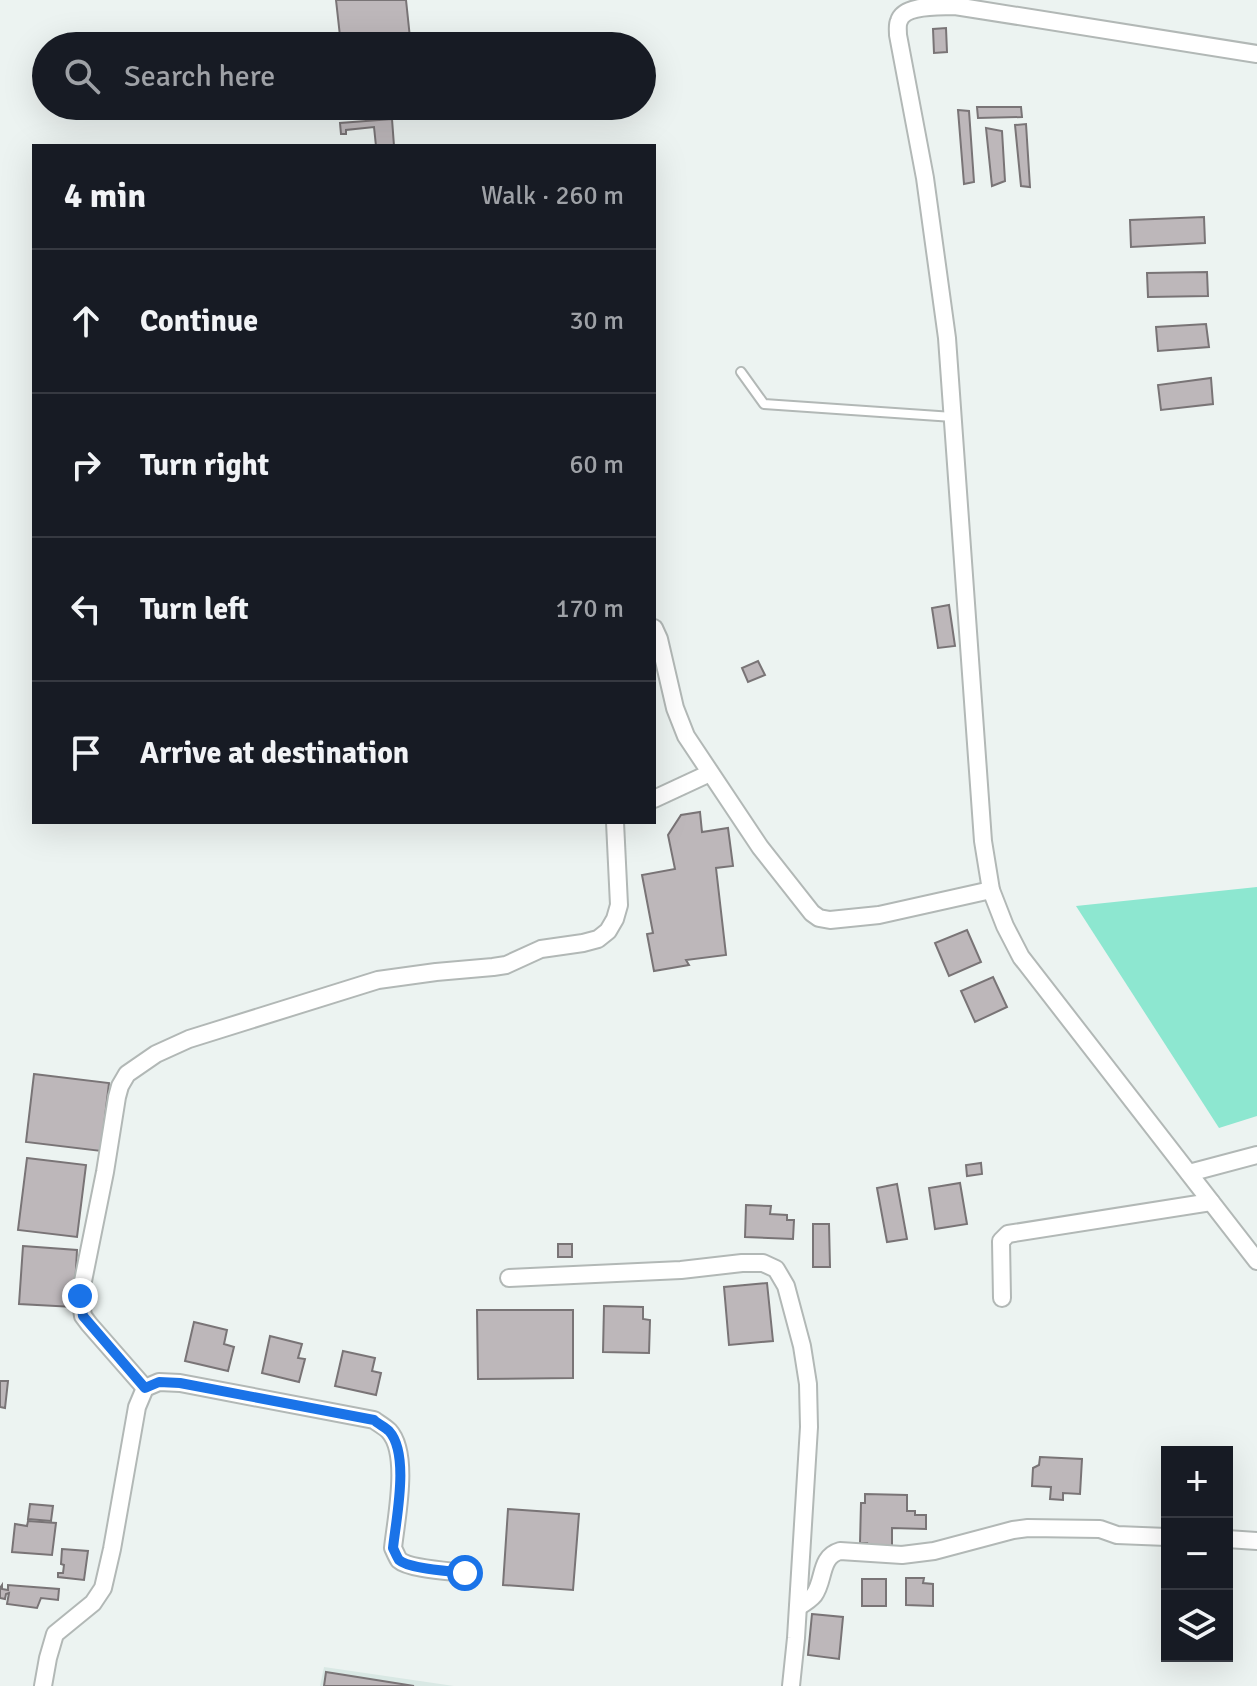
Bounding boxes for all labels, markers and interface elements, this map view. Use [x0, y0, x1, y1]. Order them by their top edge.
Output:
search box [32, 32, 656, 120]
icon: search [60, 54, 104, 98]
text: Search here [124, 58, 275, 95]
text: 4 min [64, 175, 146, 217]
text: Walk · 260 m [481, 180, 624, 212]
icon: ahead [64, 299, 108, 343]
text: Continue [140, 303, 258, 340]
text: 30 m [569, 305, 624, 337]
icon: right [64, 443, 108, 487]
text: Turn right [140, 447, 269, 484]
text: 60 m [569, 449, 624, 481]
icon: left [64, 587, 108, 631]
text: Turn left [140, 591, 249, 628]
text: 170 m [555, 593, 624, 625]
icon: arrive [64, 731, 108, 775]
text: Arrive at destination [140, 735, 409, 772]
route end [62, 1278, 98, 1314]
map controls [1161, 1446, 1233, 1662]
button: + [1161, 1446, 1233, 1518]
button: − [1161, 1518, 1233, 1590]
route start [447, 1555, 483, 1591]
button: layers [1161, 1590, 1233, 1662]

